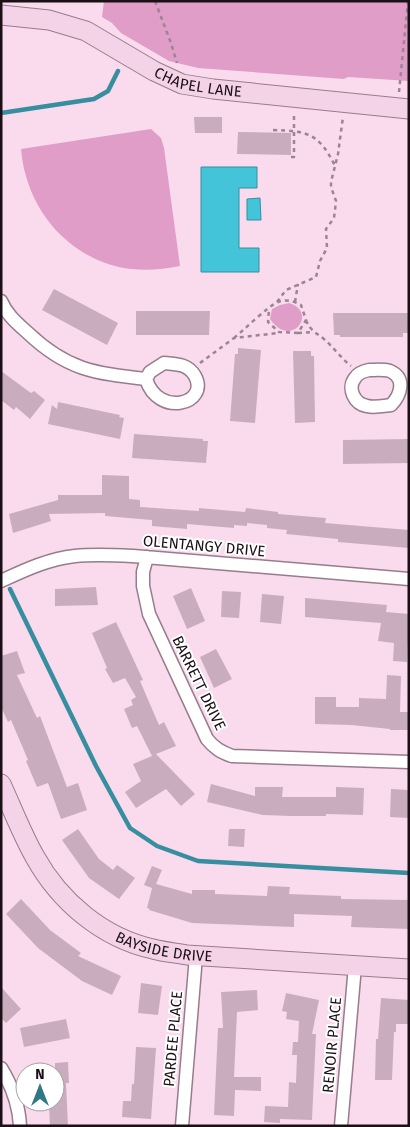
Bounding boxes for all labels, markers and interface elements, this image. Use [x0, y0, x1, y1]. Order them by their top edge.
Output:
street label: CHAPEL LANE [151, 63, 243, 101]
street label: OLENTANGY DRIVE [142, 532, 266, 560]
street label: BARRETT DRIVE [168, 633, 230, 733]
street label: BAYSIDE DRIVE [113, 928, 213, 966]
street label: PARDEE PLACE [160, 990, 186, 1088]
street label: RENOIR PLACE [319, 996, 345, 1094]
north arrow [15, 1062, 65, 1112]
text: N [35, 1066, 45, 1083]

